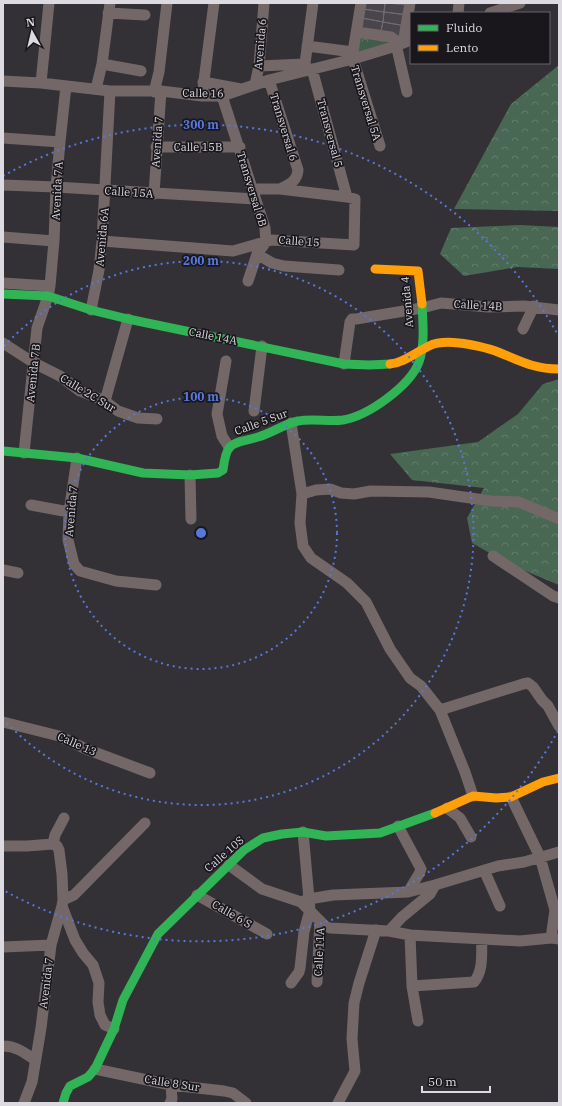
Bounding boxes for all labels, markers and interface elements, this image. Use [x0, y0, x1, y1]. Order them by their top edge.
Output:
north arrow [12, 12, 52, 52]
legend [410, 12, 550, 64]
text: N [25, 15, 36, 30]
street label: Avenida 6 [251, 18, 269, 70]
text: Fluido [446, 20, 483, 35]
text: Lento [446, 40, 478, 55]
street label: Transversal 5A [348, 64, 384, 143]
street label: Calle 16 [182, 86, 224, 100]
street label: Transversal 6 [267, 91, 301, 163]
street label: Transversal 5 [314, 97, 346, 169]
street label: Avenida 7 [148, 116, 166, 168]
text: 300 m [183, 117, 219, 132]
street label: Calle 15B [174, 140, 222, 154]
street label: Transversal 6B [234, 150, 270, 228]
street label: Avenida 7A [48, 161, 66, 221]
street label: Calle 15A [104, 183, 154, 201]
street label: Avenida 6A [92, 207, 112, 267]
street label: Calle 15 [278, 233, 320, 249]
text: 200 m [183, 253, 219, 268]
street label: Avenida 4 [398, 275, 416, 328]
street label: Calle 14B [453, 297, 503, 313]
street label: Calle 14A [188, 324, 239, 348]
street label: Avenida 7B [23, 343, 43, 403]
street label: Calle 2C Sur [58, 371, 119, 415]
text: 100 m [183, 389, 219, 404]
street label: Calle 5 Sur [233, 406, 290, 438]
street label: Avenida 7 [62, 485, 80, 537]
centre of rings [194, 526, 208, 540]
street label: Calle 13 [55, 729, 99, 759]
street label: Calle 10S [201, 833, 247, 875]
street label: Calle 6 S [210, 897, 254, 931]
street label: Calle 11A [311, 927, 327, 977]
street label: Avenida 7 [36, 957, 56, 1009]
scale bar [422, 1068, 490, 1094]
street label: Calle 8 Sur [144, 1072, 201, 1094]
text: 50 m [428, 1074, 457, 1089]

